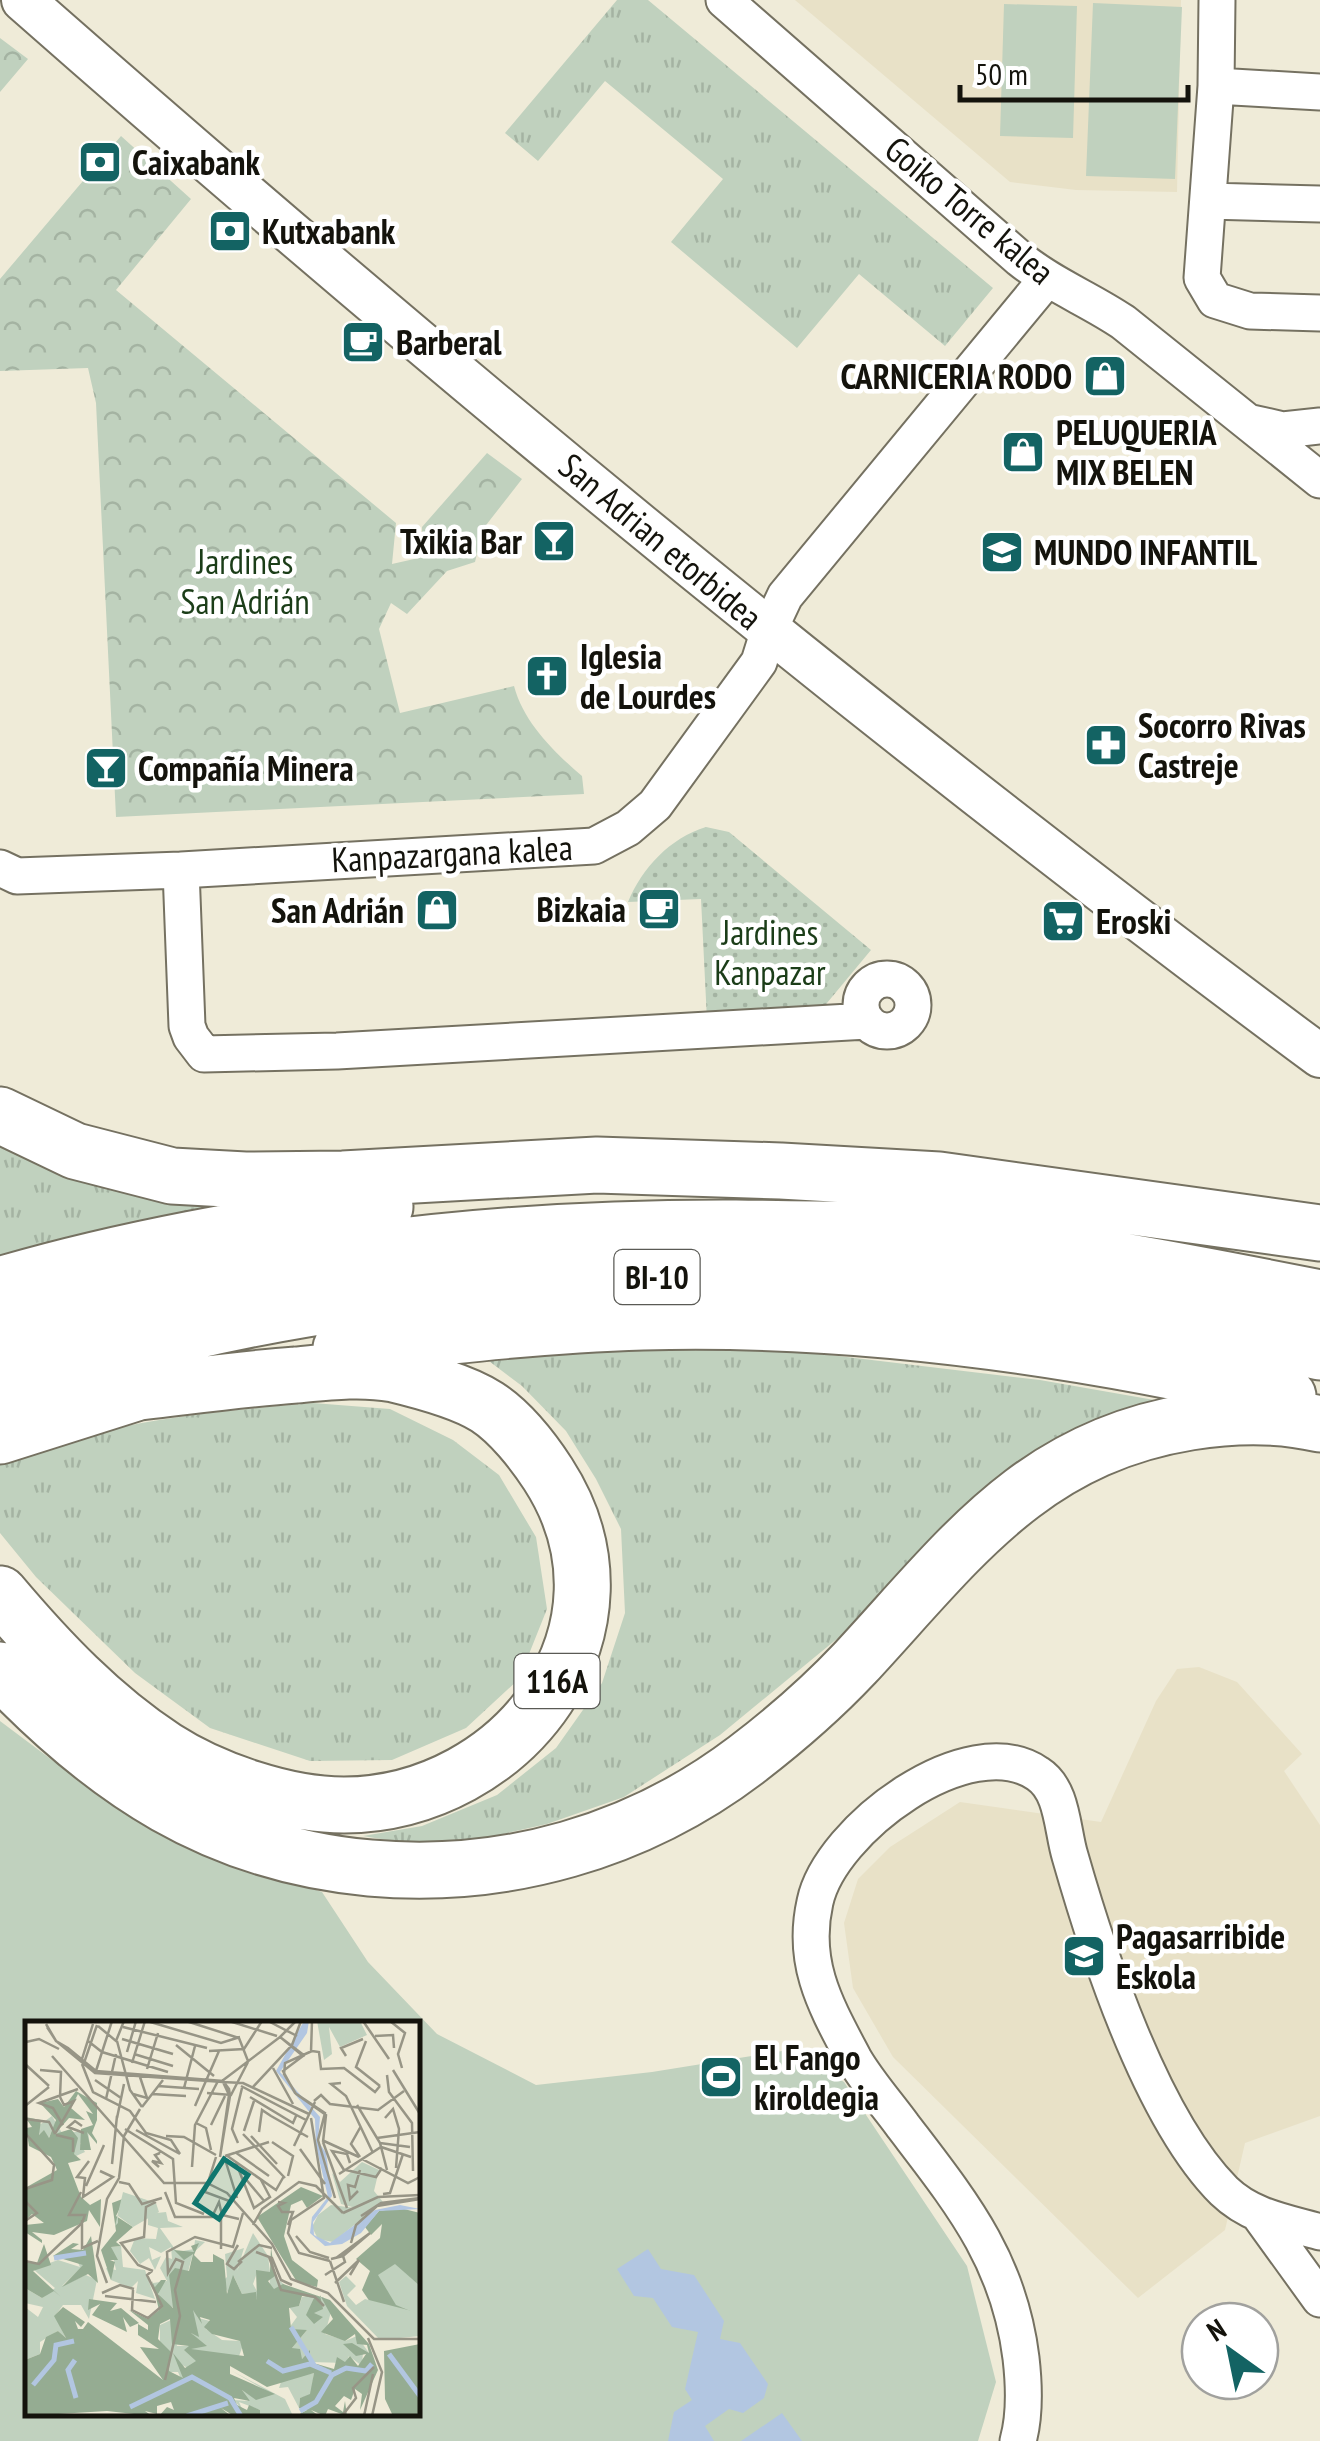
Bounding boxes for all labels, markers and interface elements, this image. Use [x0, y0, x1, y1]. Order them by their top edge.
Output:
scale bar [960, 40, 1188, 102]
text: 50 m [975, 54, 1028, 93]
street label: Goiko Torre kalea [876, 126, 1064, 294]
bank icon: Caixabank [77, 139, 123, 185]
place label: Caixabank [132, 139, 261, 185]
bank icon: Kutxabank [207, 208, 253, 254]
place label: Kutxabank [262, 208, 396, 254]
cafe icon: Barberal [340, 319, 386, 365]
place label: Barberal [396, 319, 502, 365]
place label: CARNICERIA RODO [840, 353, 1072, 399]
shop icon: CARNICERIA RODO [1082, 353, 1128, 399]
place label: PELUQUERIA MIX BELEN [1056, 409, 1217, 495]
shop icon: PELUQUERIA MIX BELEN [1000, 429, 1046, 475]
street label: San Adrian etorbidea [550, 443, 772, 639]
place label: Txikia Bar [400, 518, 523, 564]
bar icon: Txikia Bar [531, 518, 577, 564]
school or university icon: MUNDO INFANTIL [979, 529, 1025, 575]
place label: MUNDO INFANTIL [1034, 529, 1257, 575]
park label: Jardines San Adrián [180, 538, 310, 624]
place label: Iglesia de Lourdes [580, 633, 716, 719]
church icon: Iglesia de Lourdes [524, 653, 570, 699]
place label: Socorro Rivas Castreje [1138, 702, 1306, 788]
pharmacy icon: Socorro Rivas Castreje [1083, 722, 1129, 768]
bar icon: Compañía Minera [83, 745, 129, 791]
place label: Compañía Minera [138, 745, 354, 791]
street label: Kanpazargana kalea [330, 824, 574, 882]
place label: Bizkaia [536, 886, 626, 932]
cafe icon: Bizkaia [636, 886, 682, 932]
place label: San Adrián [271, 887, 404, 933]
shop icon: San Adrián [414, 887, 460, 933]
supermarket icon: Eroski [1040, 898, 1086, 944]
place label: Eroski [1096, 898, 1171, 944]
park label: Jardines Kanpazar [714, 909, 826, 995]
road number: BI-10 [614, 1250, 700, 1304]
road number: 116A [514, 1654, 600, 1708]
place label: Pagasarribide Eskola [1116, 1913, 1285, 1999]
school or university icon: Pagasarribide Eskola [1061, 1933, 1107, 1979]
inset map [25, 2021, 420, 2416]
place label: El Fango kiroldegia [754, 2034, 879, 2120]
sports icon: El Fango kiroldegia [698, 2054, 744, 2100]
north arrow [1180, 2301, 1280, 2401]
text: N [1200, 2310, 1233, 2349]

